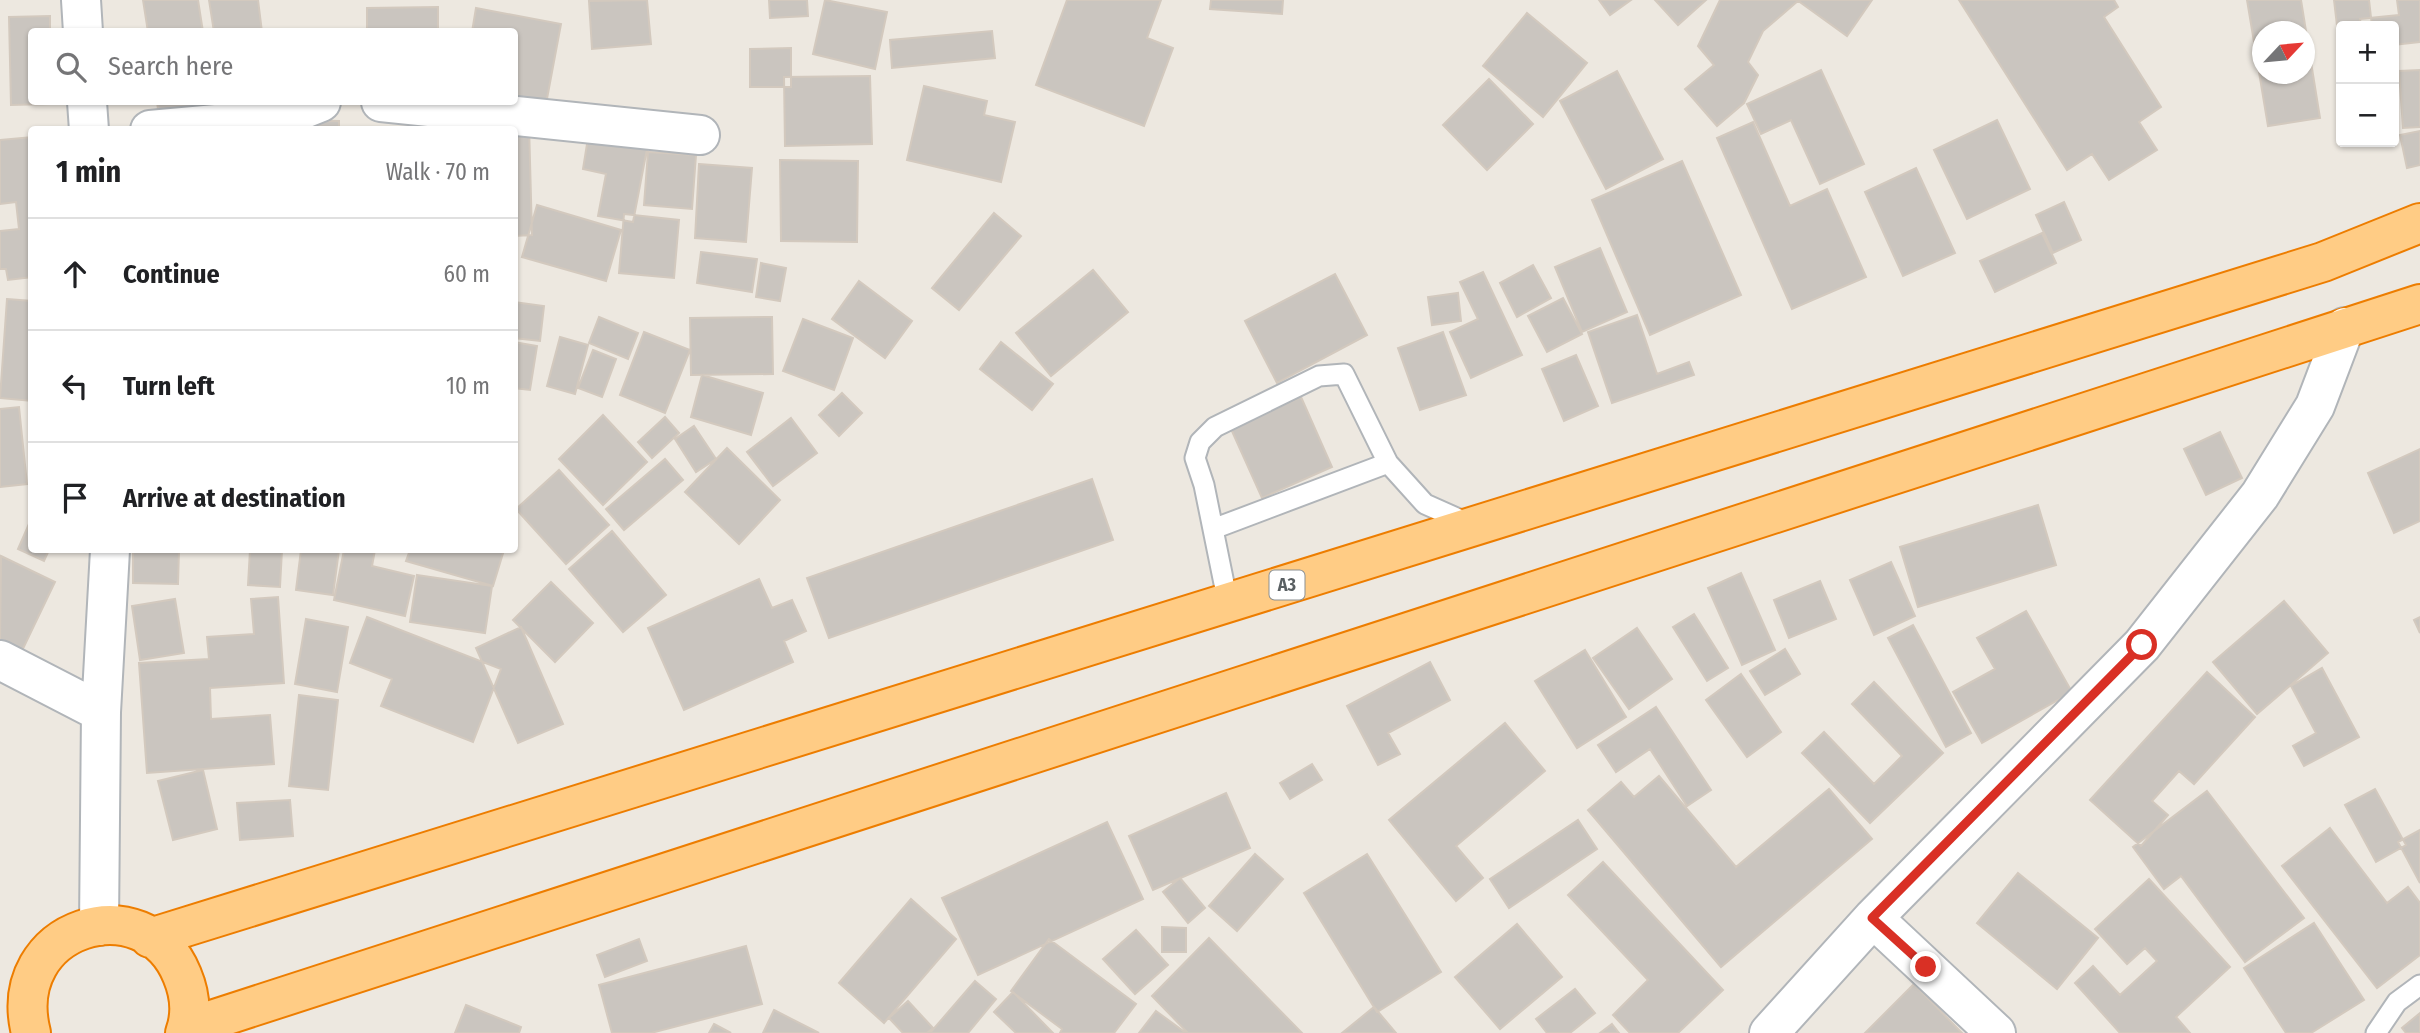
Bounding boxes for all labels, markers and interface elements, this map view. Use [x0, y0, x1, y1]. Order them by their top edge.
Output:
north arrow [2252, 21, 2315, 84]
map controls [2336, 21, 2399, 147]
button: + [2336, 21, 2399, 84]
search box [28, 28, 518, 105]
icon: search [52, 48, 90, 86]
text: Search here [108, 51, 233, 82]
button: − [2336, 84, 2399, 147]
text: 1 min [56, 154, 121, 190]
text: Walk · 70 m [386, 158, 490, 186]
icon: ahead [56, 255, 94, 293]
text: Continue [123, 259, 220, 290]
text: 60 m [444, 260, 490, 288]
icon: left [56, 367, 94, 405]
text: Turn left [123, 371, 215, 402]
text: 10 m [446, 372, 490, 400]
icon: arrive [56, 479, 94, 517]
text: Arrive at destination [123, 483, 346, 514]
road number: A3 [1270, 570, 1304, 600]
route start [2126, 629, 2157, 660]
route end [1910, 951, 1941, 982]

